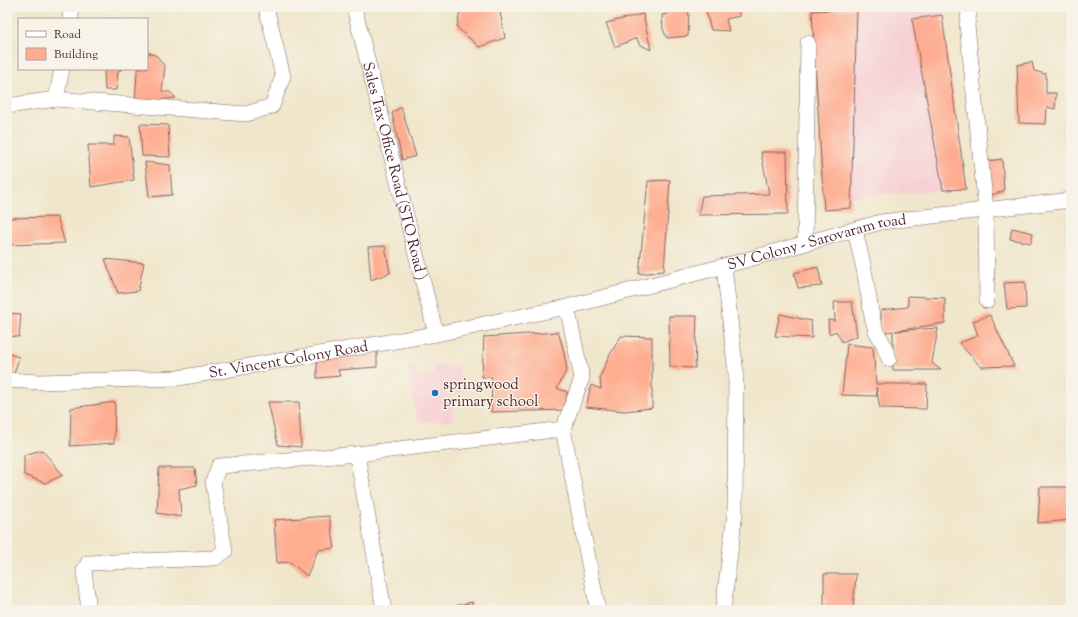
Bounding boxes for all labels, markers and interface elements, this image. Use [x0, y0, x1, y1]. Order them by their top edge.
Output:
legend [18, 18, 148, 70]
text: Road [54, 26, 81, 44]
text: Building [54, 46, 98, 64]
street label: Sales Tax Office Road (STO Road ) [356, 60, 431, 283]
street label: SV Colony - Sarovaram road [725, 210, 908, 277]
street label: St. Vincent Colony Road [207, 337, 370, 385]
place label: springwood primary school [443, 375, 538, 413]
marker: springwood primary school [430, 388, 440, 398]

